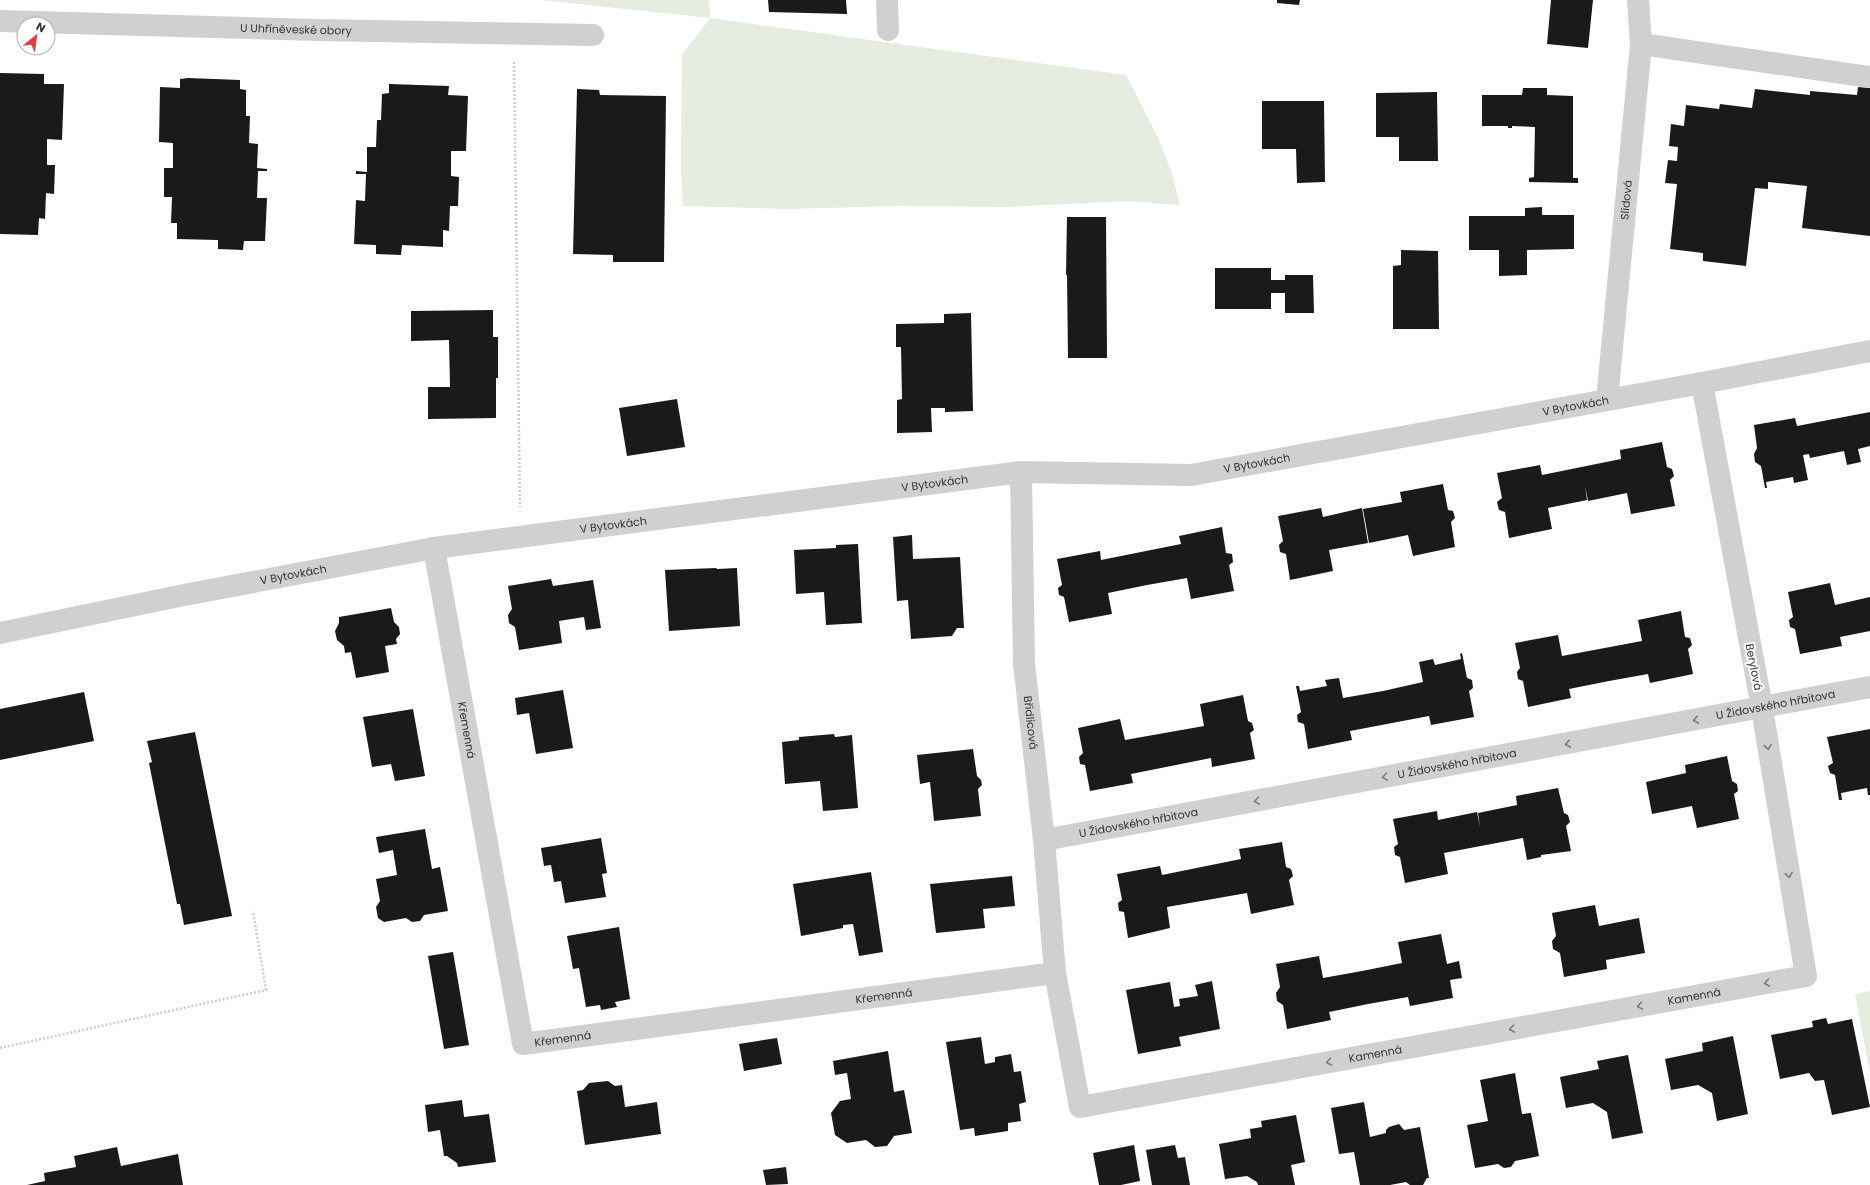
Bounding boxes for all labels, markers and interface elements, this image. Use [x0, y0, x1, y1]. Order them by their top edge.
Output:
north arrow [16, 16, 56, 56]
text: N [33, 18, 48, 36]
street label: U Uhříněveské obory [240, 20, 353, 39]
street label: Slídová [1616, 179, 1636, 221]
street label: V Bytovkách [1541, 392, 1610, 420]
street label: V Bytovkách [1222, 449, 1291, 477]
street label: V Bytovkách [900, 471, 969, 495]
street label: V Bytovkách [579, 513, 648, 537]
street label: V Bytovkách [259, 560, 328, 589]
street label: Berylová [1742, 642, 1766, 692]
street label: U Židovského hřbitova [1715, 686, 1836, 723]
street label: Břidlicová [1020, 695, 1042, 750]
street label: Křemenná [454, 701, 480, 760]
one-way arrow [1693, 715, 1699, 724]
one-way arrow [1565, 739, 1571, 747]
one-way arrow [1763, 744, 1772, 750]
street label: U Židovského hřbitova [1396, 745, 1518, 782]
one-way arrow [1382, 773, 1388, 781]
one-way arrow [1254, 796, 1260, 804]
street label: U Židovského hřbitova [1077, 804, 1199, 841]
one-way arrow [1784, 872, 1793, 878]
one-way arrow [1764, 978, 1771, 987]
street label: Křemenná [854, 984, 913, 1008]
street label: Kamenná [1666, 984, 1722, 1009]
one-way arrow [1636, 1001, 1643, 1010]
one-way arrow [1509, 1024, 1515, 1033]
street label: Křemenná [533, 1027, 592, 1050]
street label: Kamenná [1347, 1041, 1403, 1066]
one-way arrow [1325, 1057, 1332, 1066]

